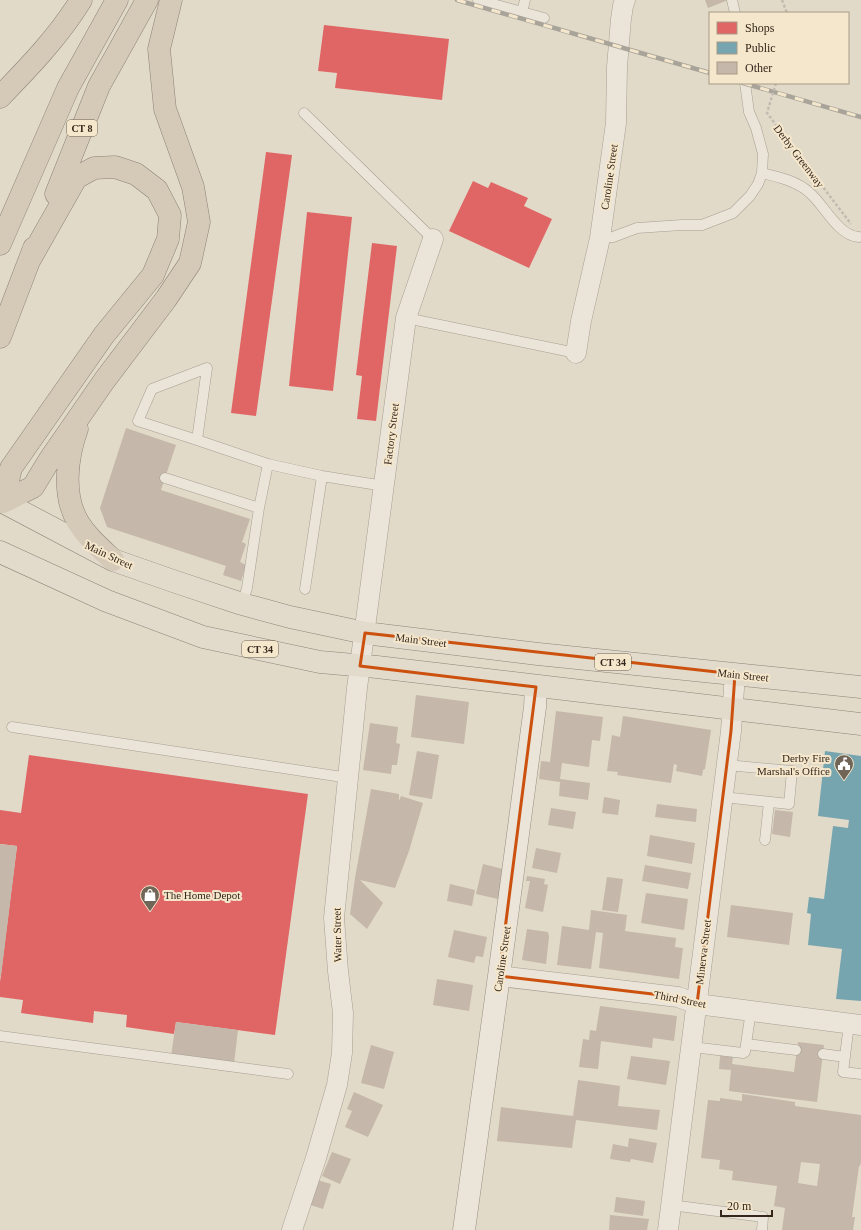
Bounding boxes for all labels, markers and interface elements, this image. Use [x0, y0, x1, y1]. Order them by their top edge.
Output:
legend [709, 12, 849, 84]
text: Shops [745, 21, 775, 35]
text: Public [745, 41, 776, 55]
text: Other [745, 61, 772, 75]
road number: CT 8 [67, 120, 97, 136]
street label: Derby Greenway [772, 122, 827, 190]
street label: Caroline Street [598, 143, 620, 211]
street label: Factory Street [381, 402, 401, 466]
street label: Main Street [83, 539, 135, 571]
street label: Main Street [395, 631, 447, 649]
road number: CT 34 [242, 641, 278, 657]
road number: CT 34 [595, 654, 631, 670]
street label: Main Street [717, 666, 769, 684]
place label: Derby Fire Marshal's Office [757, 752, 830, 777]
public building icon: Derby Fire Marshal's Office [833, 753, 855, 781]
shop icon: The Home Depot [139, 884, 161, 912]
place label: The Home Depot [164, 889, 240, 901]
street label: Water Street [331, 908, 343, 962]
street label: Minerva Street [693, 919, 713, 985]
street label: Caroline Street [491, 925, 513, 993]
street label: Third Street [653, 988, 707, 1010]
scale bar [721, 1192, 772, 1218]
text: 20 m [727, 1199, 752, 1213]

